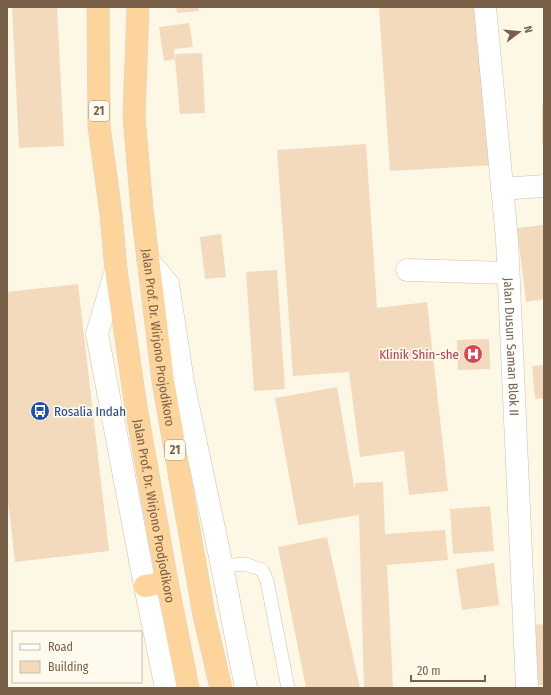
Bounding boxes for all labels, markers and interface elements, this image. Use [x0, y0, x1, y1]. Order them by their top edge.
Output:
north arrow [499, 12, 539, 52]
text: N [521, 24, 535, 34]
road number: 21 [89, 101, 109, 121]
street label: Jalan Prof. Dr. Wirjono Projodikoro [139, 248, 178, 428]
street label: Jalan Dusun Saman Blok II [501, 277, 522, 416]
hospital icon: Klinik Shin-she [462, 343, 484, 365]
place label: Klinik Shin-she [379, 347, 459, 362]
bus stop icon: Rosalia Indah [29, 400, 51, 422]
place label: Rosalia Indah [54, 404, 126, 419]
street label: Jalan Prof. Dr. Wirjono Prodjodikoro [130, 418, 178, 604]
road number: 21 [165, 440, 185, 460]
legend [12, 631, 142, 683]
text: Road [48, 640, 73, 654]
scale bar [411, 657, 485, 683]
text: Building [48, 660, 89, 674]
text: 20 m [417, 664, 441, 678]

